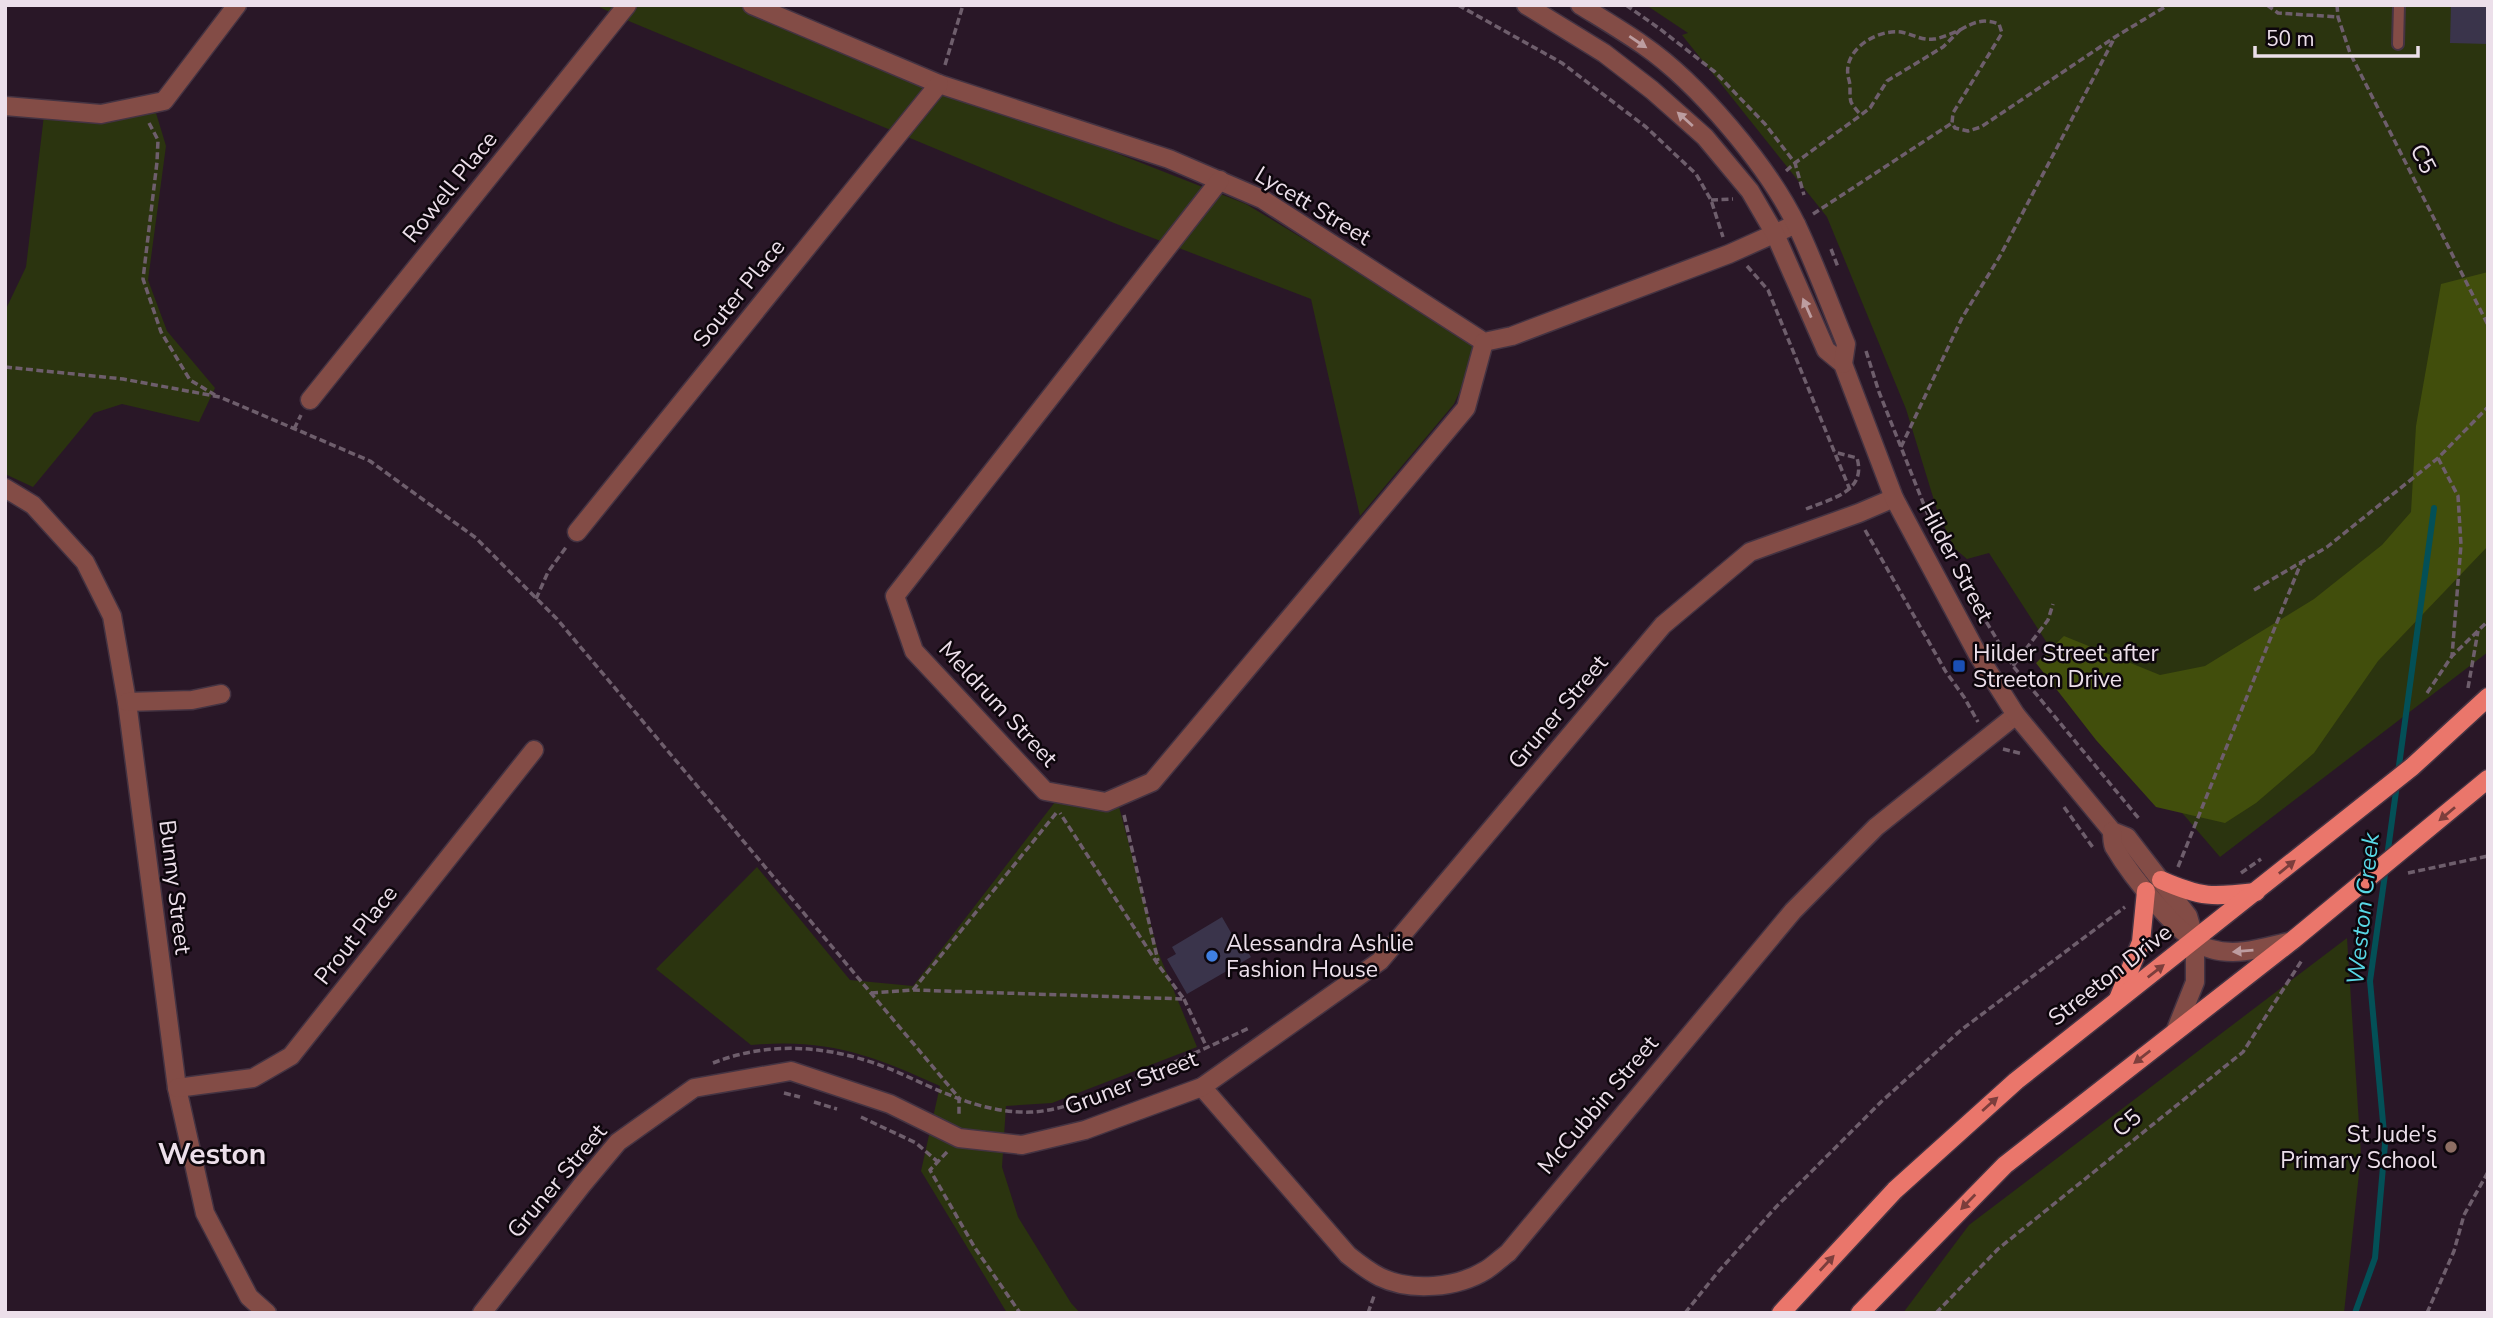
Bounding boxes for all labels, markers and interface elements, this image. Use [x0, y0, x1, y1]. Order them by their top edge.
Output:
scale bar [2255, 14, 2418, 58]
text: 50 m [2266, 25, 2315, 53]
one-way arrow [1629, 35, 1647, 49]
one-way arrow [1676, 111, 1694, 127]
street label: Rowell Place [396, 125, 504, 249]
street label: C5 [2403, 139, 2443, 179]
street label: Lycett Street [1249, 159, 1378, 253]
street label: Souter Place [686, 233, 792, 353]
one-way arrow [1801, 297, 1812, 318]
street label: Hilder Street [1911, 496, 2001, 628]
street label: Meldrum Street [932, 634, 1065, 774]
place label: Hilder Street after Streeton Drive [1973, 638, 2159, 695]
street label: Gruner Street [1501, 648, 1615, 776]
marker: Hilder Street after Streeton Drive [1951, 658, 1967, 674]
one-way arrow [2439, 806, 2456, 821]
street label: Bunny Street [151, 818, 199, 957]
water label: Weston Creek [2339, 830, 2387, 987]
one-way arrow [2278, 860, 2296, 875]
street label: Prout Place [307, 879, 405, 991]
street label: Streeton Drive [2042, 917, 2178, 1033]
place label: Alessandra Ashlie Fashion House [1226, 928, 1414, 985]
one-way arrow [2232, 946, 2254, 957]
marker: Alessandra Ashlie Fashion House [1204, 948, 1220, 964]
one-way arrow [2147, 964, 2164, 979]
street label: McCubbin Street [1531, 1028, 1666, 1181]
street label: Gruner Street [1060, 1043, 1203, 1123]
one-way arrow [2134, 1049, 2152, 1064]
one-way arrow [1981, 1096, 1999, 1112]
street label: C5 [2106, 1102, 2148, 1144]
street label: Gruner Street [500, 1117, 614, 1245]
place label: St Jude's Primary School [2280, 1119, 2437, 1176]
district label: Weston [158, 1134, 266, 1175]
marker: St Jude's Primary School [2443, 1139, 2459, 1155]
one-way arrow [1960, 1194, 1977, 1210]
one-way arrow [1819, 1255, 1835, 1272]

